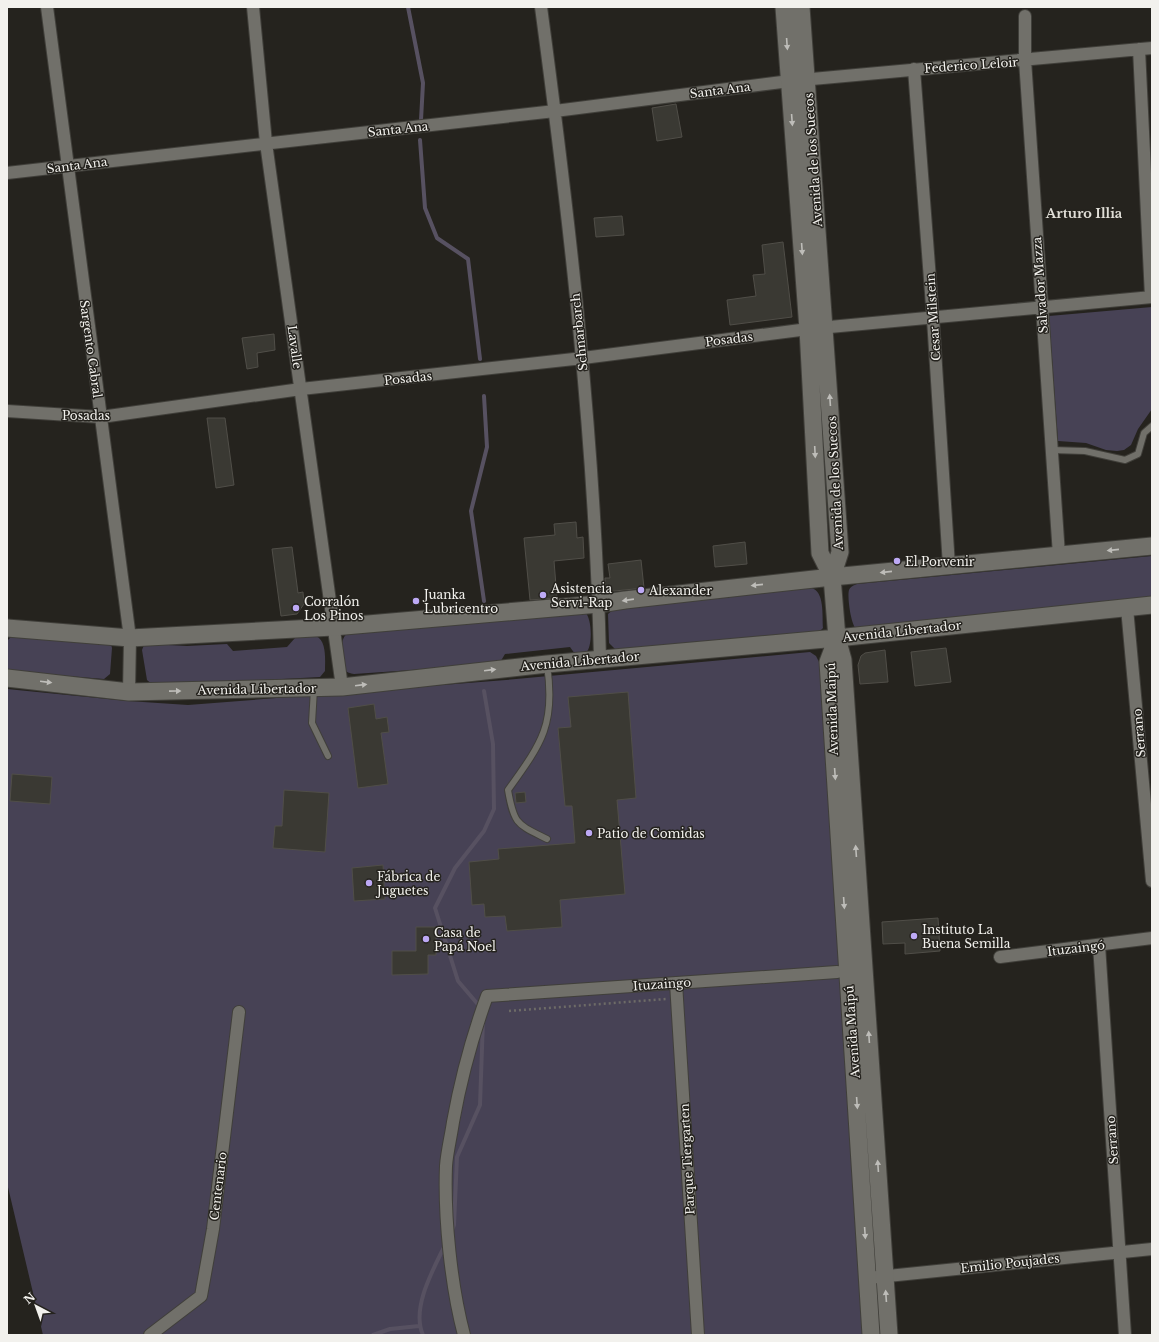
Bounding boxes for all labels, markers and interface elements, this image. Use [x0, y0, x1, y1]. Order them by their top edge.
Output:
one-way arrow [783, 38, 790, 50]
street label: Federico Leloir [924, 54, 1019, 76]
street label: Santa Ana [689, 79, 751, 101]
street label: Avenida de los Suecos [801, 92, 825, 229]
one-way arrow [789, 114, 796, 126]
street label: Santa Ana [367, 118, 429, 140]
street label: Santa Ana [46, 154, 108, 176]
district label: Arturo Illia [1045, 205, 1123, 222]
street label: Salvador Mazza [1029, 236, 1051, 334]
one-way arrow [799, 243, 806, 255]
street label: Cesar Milstein [922, 273, 944, 361]
street label: Schnarbarch [567, 292, 591, 372]
street label: Sargento Cabral [77, 299, 105, 399]
street label: Lavalle [285, 324, 305, 370]
street label: Posadas [704, 329, 754, 349]
street label: Posadas [383, 368, 433, 388]
one-way arrow [826, 394, 833, 406]
street label: Posadas [62, 408, 110, 423]
street label: Avenida de los Suecos [824, 416, 846, 551]
one-way arrow [811, 446, 818, 458]
one-way arrow [1107, 547, 1119, 553]
place label: El Porvenir [905, 554, 975, 569]
marker: El Porvenir [892, 556, 902, 566]
one-way arrow [880, 568, 892, 575]
place label: Asistencia Servi-Rap [550, 581, 612, 610]
one-way arrow [751, 582, 763, 588]
place label: Alexander [648, 583, 712, 598]
marker: Alexander [636, 585, 646, 595]
place label: Juanka Lubricentro [422, 587, 498, 616]
marker: Asistencia Servi-Rap [538, 590, 548, 600]
place label: Corralón Los Pinos [304, 594, 363, 623]
marker: Juanka Lubricentro [411, 596, 421, 606]
one-way arrow [622, 596, 634, 603]
marker: Corralón Los Pinos [291, 603, 301, 613]
street label: Avenida Libertador [841, 617, 962, 645]
street label: Avenida Libertador [519, 648, 640, 674]
street label: Avenida Maipú [823, 662, 841, 757]
one-way arrow [484, 667, 496, 673]
one-way arrow [40, 679, 52, 685]
street label: Avenida Libertador [196, 680, 317, 698]
one-way arrow [355, 682, 367, 688]
one-way arrow [169, 688, 182, 694]
street label: Serrano [1129, 708, 1149, 758]
one-way arrow [832, 768, 839, 780]
place label: Patio de Comidas [597, 826, 705, 841]
marker: Patio de Comidas [584, 828, 594, 838]
one-way arrow [853, 845, 860, 857]
place label: Fábrica de Juguetes [375, 869, 440, 898]
marker: Fábrica de Juguetes [364, 878, 374, 888]
one-way arrow [840, 897, 847, 909]
place label: Instituto La Buena Semilla [922, 922, 1011, 951]
place label: Casa de Papá Noel [434, 925, 496, 954]
marker: Instituto La Buena Semilla [909, 931, 919, 941]
marker: Casa de Papá Noel [421, 934, 431, 944]
street label: Ituzaingó [1046, 937, 1106, 959]
street label: Ituzaingo [633, 974, 692, 994]
street label: Avenida Maipú [841, 985, 863, 1080]
one-way arrow [865, 1031, 872, 1043]
one-way arrow [853, 1097, 860, 1109]
street label: Parque Tiergarten [677, 1103, 697, 1215]
street label: Serrano [1103, 1115, 1121, 1165]
street label: Centenario [206, 1151, 230, 1221]
one-way arrow [874, 1160, 881, 1172]
one-way arrow [862, 1227, 869, 1239]
street label: Emilio Poujades [960, 1250, 1060, 1276]
north arrow [16, 1286, 56, 1326]
text: N [21, 1289, 38, 1307]
one-way arrow [883, 1290, 890, 1302]

